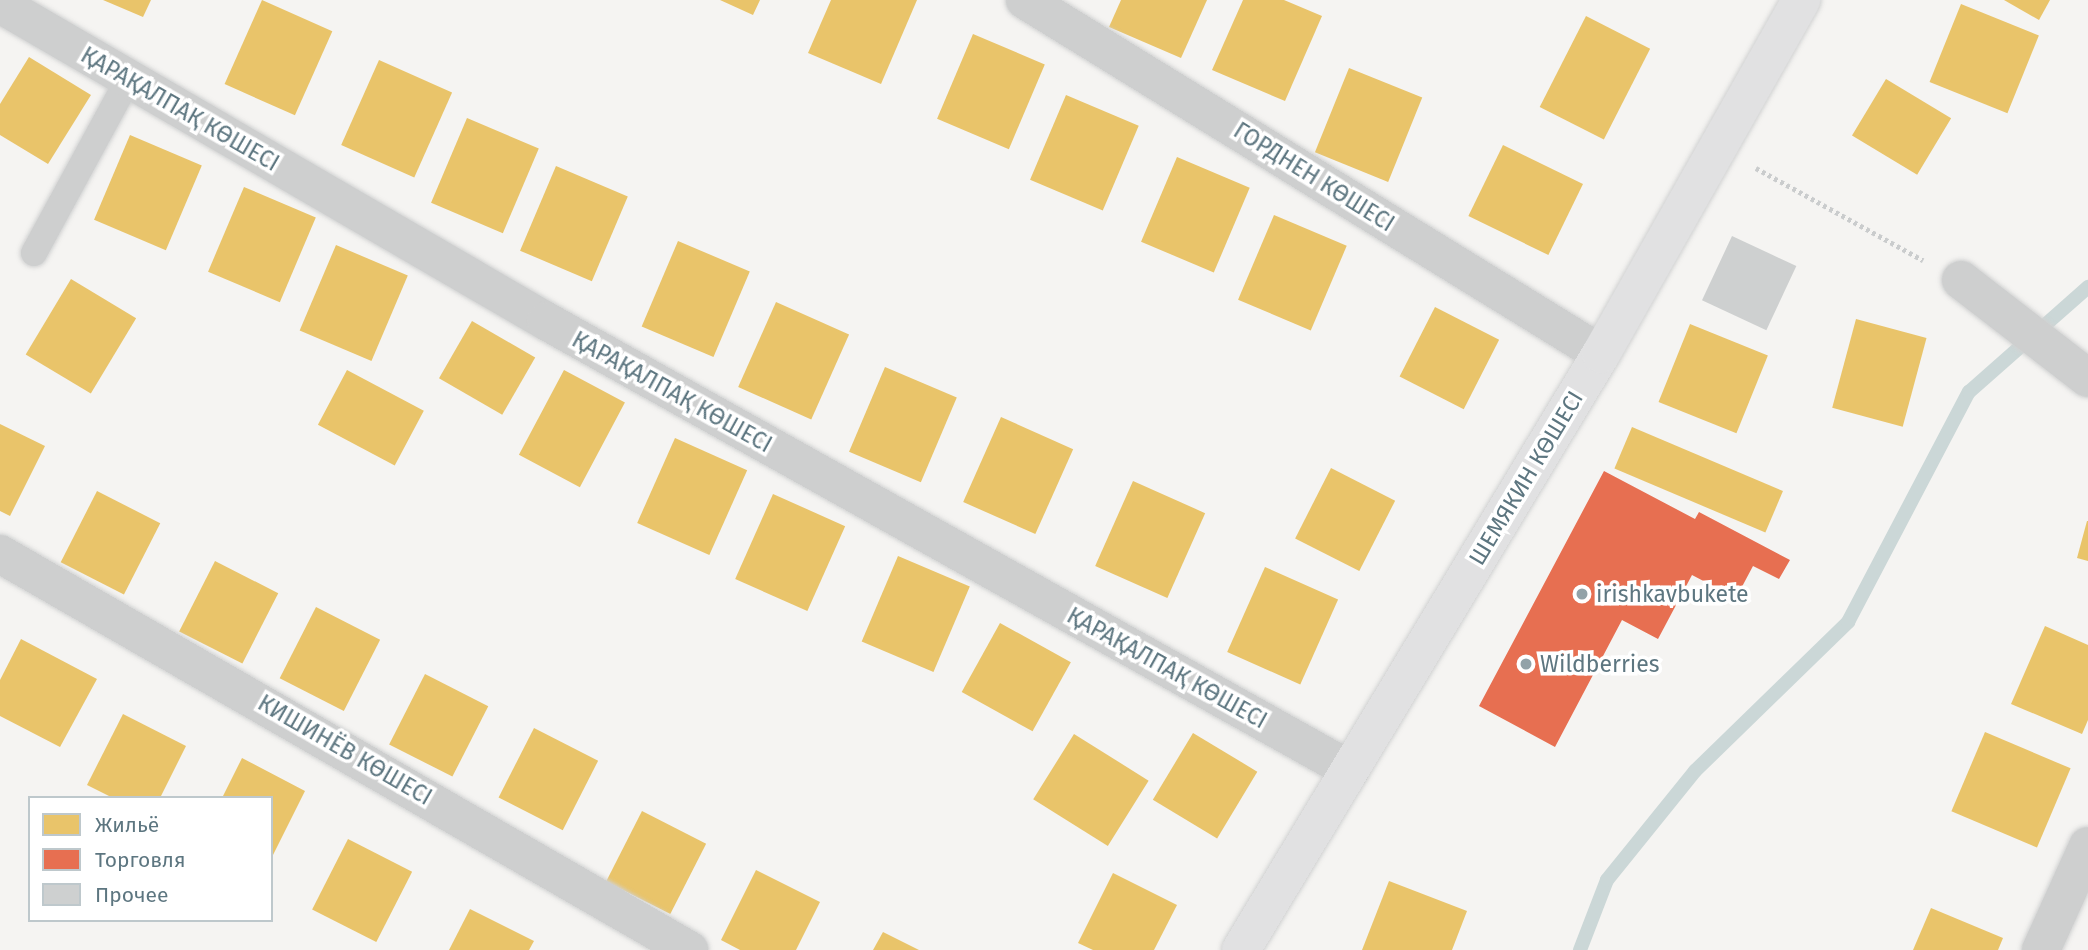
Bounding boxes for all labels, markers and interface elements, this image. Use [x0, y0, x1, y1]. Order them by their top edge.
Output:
street label: ҚАРАҚАЛПАҚ КӨШЕСІ [76, 41, 284, 177]
street label: ГОРДНЕН КӨШЕСІ [1229, 116, 1399, 238]
street label: ҚАРАҚАЛПАҚ КӨШЕСІ [567, 326, 777, 458]
street label: ШЕМЯКИН КӨШЕСІ [1463, 386, 1589, 570]
place label: irishkavbukete [1596, 580, 1749, 608]
marker: irishkavbukete [1574, 586, 1590, 602]
street label: ҚАРАҚАЛПАҚ КӨШЕСІ [1062, 602, 1272, 734]
place label: Wildberries [1540, 650, 1660, 678]
marker: Wildberries [1518, 656, 1534, 672]
street label: КИШИНЁВ КӨШЕСІ [253, 689, 437, 811]
legend [28, 796, 273, 922]
text: Жильё [95, 812, 159, 838]
text: Торговля [95, 847, 186, 873]
text: Прочее [95, 882, 168, 908]

